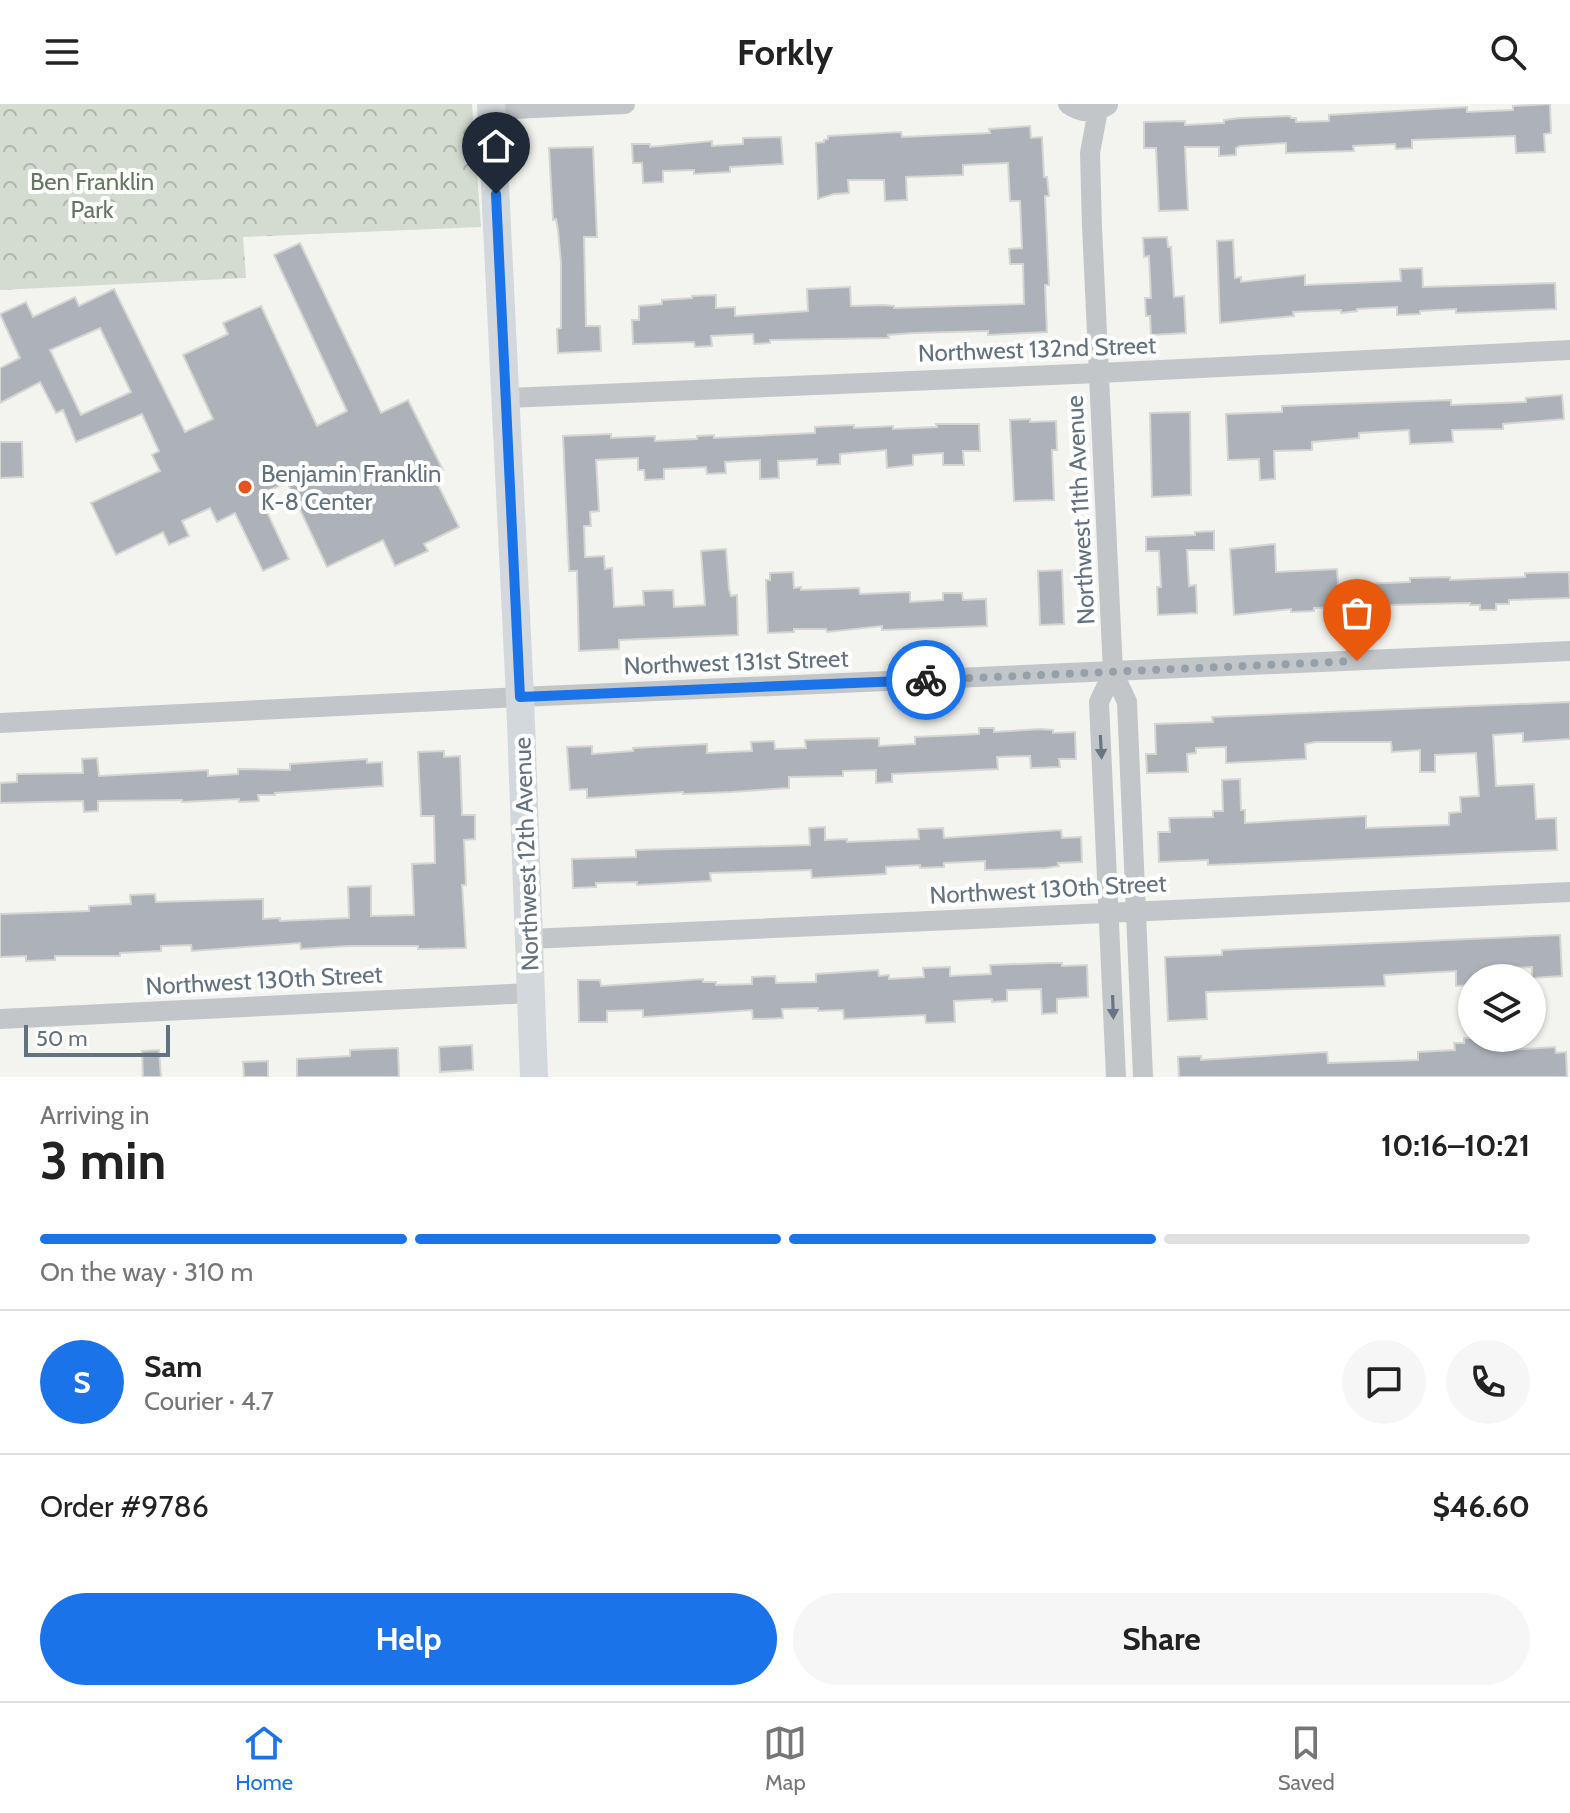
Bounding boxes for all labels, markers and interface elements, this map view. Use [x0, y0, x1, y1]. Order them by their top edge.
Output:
icon: menu [40, 30, 84, 74]
text: Forkly [737, 30, 833, 74]
icon: search [1486, 30, 1530, 74]
pin [462, 112, 530, 194]
icon: home [474, 124, 518, 168]
park label: Ben Franklin Park [30, 167, 154, 224]
street label: Northwest 132nd Street [917, 330, 1157, 368]
street label: Northwest 11th Avenue [1060, 395, 1100, 625]
place label: Benjamin Franklin K-8 Center [261, 459, 441, 516]
marker: Benjamin Franklin K-8 Center [236, 478, 254, 496]
pin [1323, 579, 1391, 661]
icon: bag [1335, 591, 1379, 635]
courier [886, 640, 966, 720]
street label: Northwest 131st Street [623, 644, 849, 680]
icon: bike [904, 658, 948, 702]
one-way arrow [1095, 735, 1108, 760]
street label: Northwest 12th Avenue [507, 736, 545, 972]
street label: Northwest 130th Street [929, 868, 1167, 910]
street label: Northwest 130th Street [145, 959, 383, 1001]
map controls [1458, 964, 1546, 1052]
button: layers [1458, 964, 1546, 1052]
one-way arrow [1107, 995, 1120, 1020]
scale bar [24, 1021, 170, 1057]
text: 50 m [36, 1025, 88, 1052]
text: Arriving in [40, 1099, 150, 1131]
text: 10:16–10:21 [1381, 1127, 1530, 1164]
text: 3 min [40, 1129, 166, 1192]
text: On the way · 310 m [40, 1256, 253, 1288]
button: chat [1342, 1340, 1426, 1424]
button: phone [1446, 1340, 1530, 1424]
text: Sam [144, 1348, 202, 1385]
text: S [73, 1364, 91, 1401]
text: Courier · 4.7 [144, 1385, 274, 1417]
text: Order #9786 [40, 1488, 209, 1525]
text: $46.60 [1432, 1488, 1530, 1525]
button: Help [40, 1593, 777, 1685]
button: Share [793, 1593, 1530, 1685]
tab: Home [235, 1721, 293, 1796]
tab: Map [763, 1721, 807, 1796]
tab: Saved [1278, 1721, 1335, 1796]

